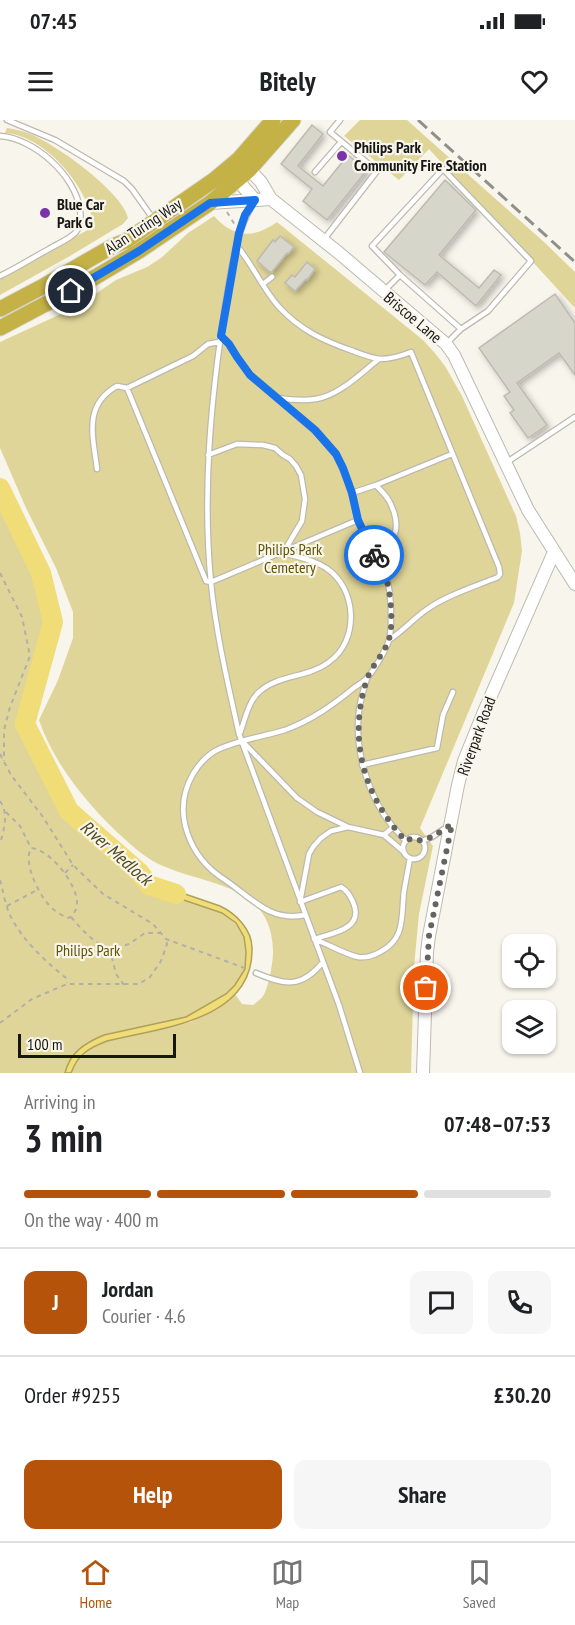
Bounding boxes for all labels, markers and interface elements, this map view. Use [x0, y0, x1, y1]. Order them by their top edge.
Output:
text: 07:45 [30, 7, 78, 35]
text: Bitely [259, 64, 316, 98]
icon: menu [24, 65, 57, 98]
icon: heart [518, 65, 551, 98]
place label: Philips Park Community Fire Station [354, 137, 487, 175]
marker: Philips Park Community Fire Station [335, 149, 349, 163]
place label: Blue Car Park G [57, 194, 105, 232]
street label: Alan Turing Way [101, 194, 185, 258]
marker: Blue Car Park G [38, 206, 52, 220]
pin [45, 265, 96, 316]
icon: home [54, 274, 87, 307]
street label: Briscoe Lane [380, 287, 446, 347]
courier [344, 525, 404, 585]
park label: Philips Park Cemetery [258, 539, 323, 577]
icon: bike [358, 539, 391, 572]
street label: Riverpark Road [452, 694, 500, 778]
water label: River Medlock [76, 815, 159, 891]
map controls [502, 934, 556, 1054]
button: locate [502, 934, 556, 988]
park label: Philips Park [56, 940, 121, 960]
pin [400, 962, 451, 1013]
icon: bag [409, 971, 442, 1004]
button: layers [502, 1000, 556, 1054]
scale bar [18, 1031, 176, 1058]
text: 100 m [27, 1034, 62, 1054]
text: Arriving in [24, 1089, 96, 1115]
text: 07:48–07:53 [444, 1110, 551, 1138]
text: 3 min [24, 1112, 103, 1163]
text: On the way · 400 m [24, 1207, 159, 1233]
button: chat [410, 1271, 473, 1334]
button: phone [488, 1271, 551, 1334]
text: Jordan [102, 1275, 153, 1303]
text: J [52, 1288, 59, 1316]
text: Courier · 4.6 [102, 1303, 186, 1329]
text: Order #9255 [24, 1381, 121, 1409]
text: £30.20 [494, 1381, 551, 1409]
button: Help [24, 1460, 282, 1529]
button: Share [294, 1460, 551, 1529]
tab: Home [79, 1556, 112, 1612]
tab: Map [271, 1556, 304, 1612]
tab: Saved [463, 1556, 496, 1612]

